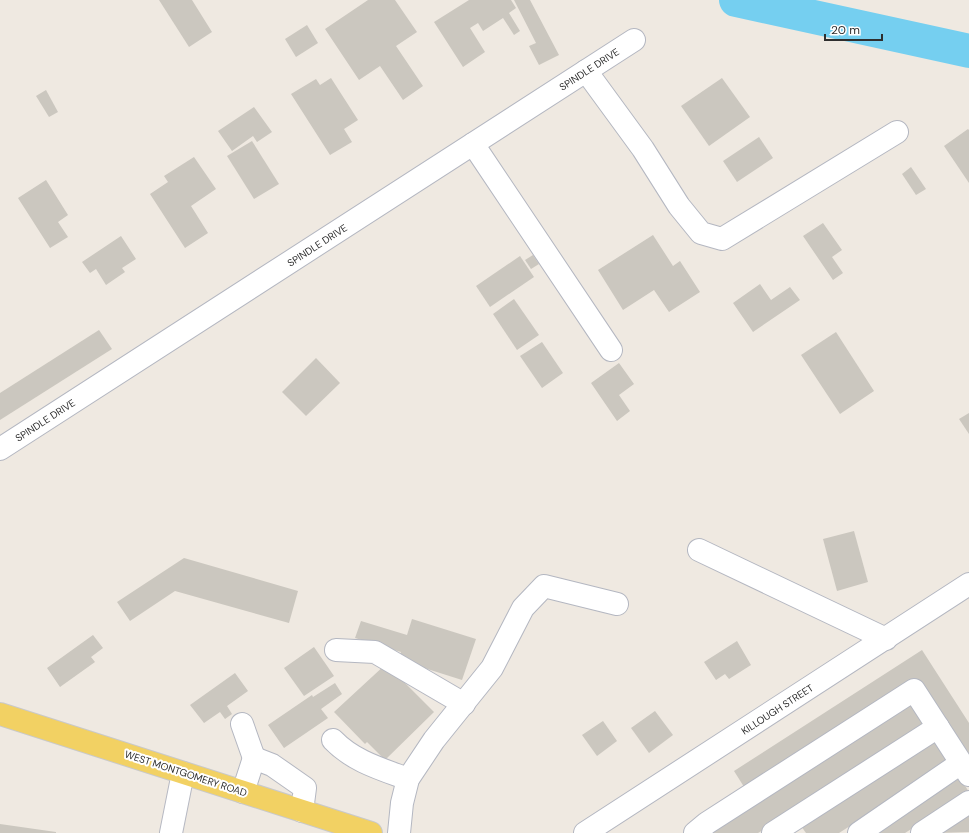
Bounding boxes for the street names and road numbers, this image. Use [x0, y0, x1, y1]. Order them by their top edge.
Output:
street label: SPINDLE DRIVE [557, 45, 622, 94]
street label: SPINDLE DRIVE [285, 221, 350, 270]
street label: SPINDLE DRIVE [13, 396, 78, 445]
street label: KILLOUGH STREET [739, 681, 816, 738]
street label: WEST MONTGOMERY ROAD [123, 748, 249, 799]

